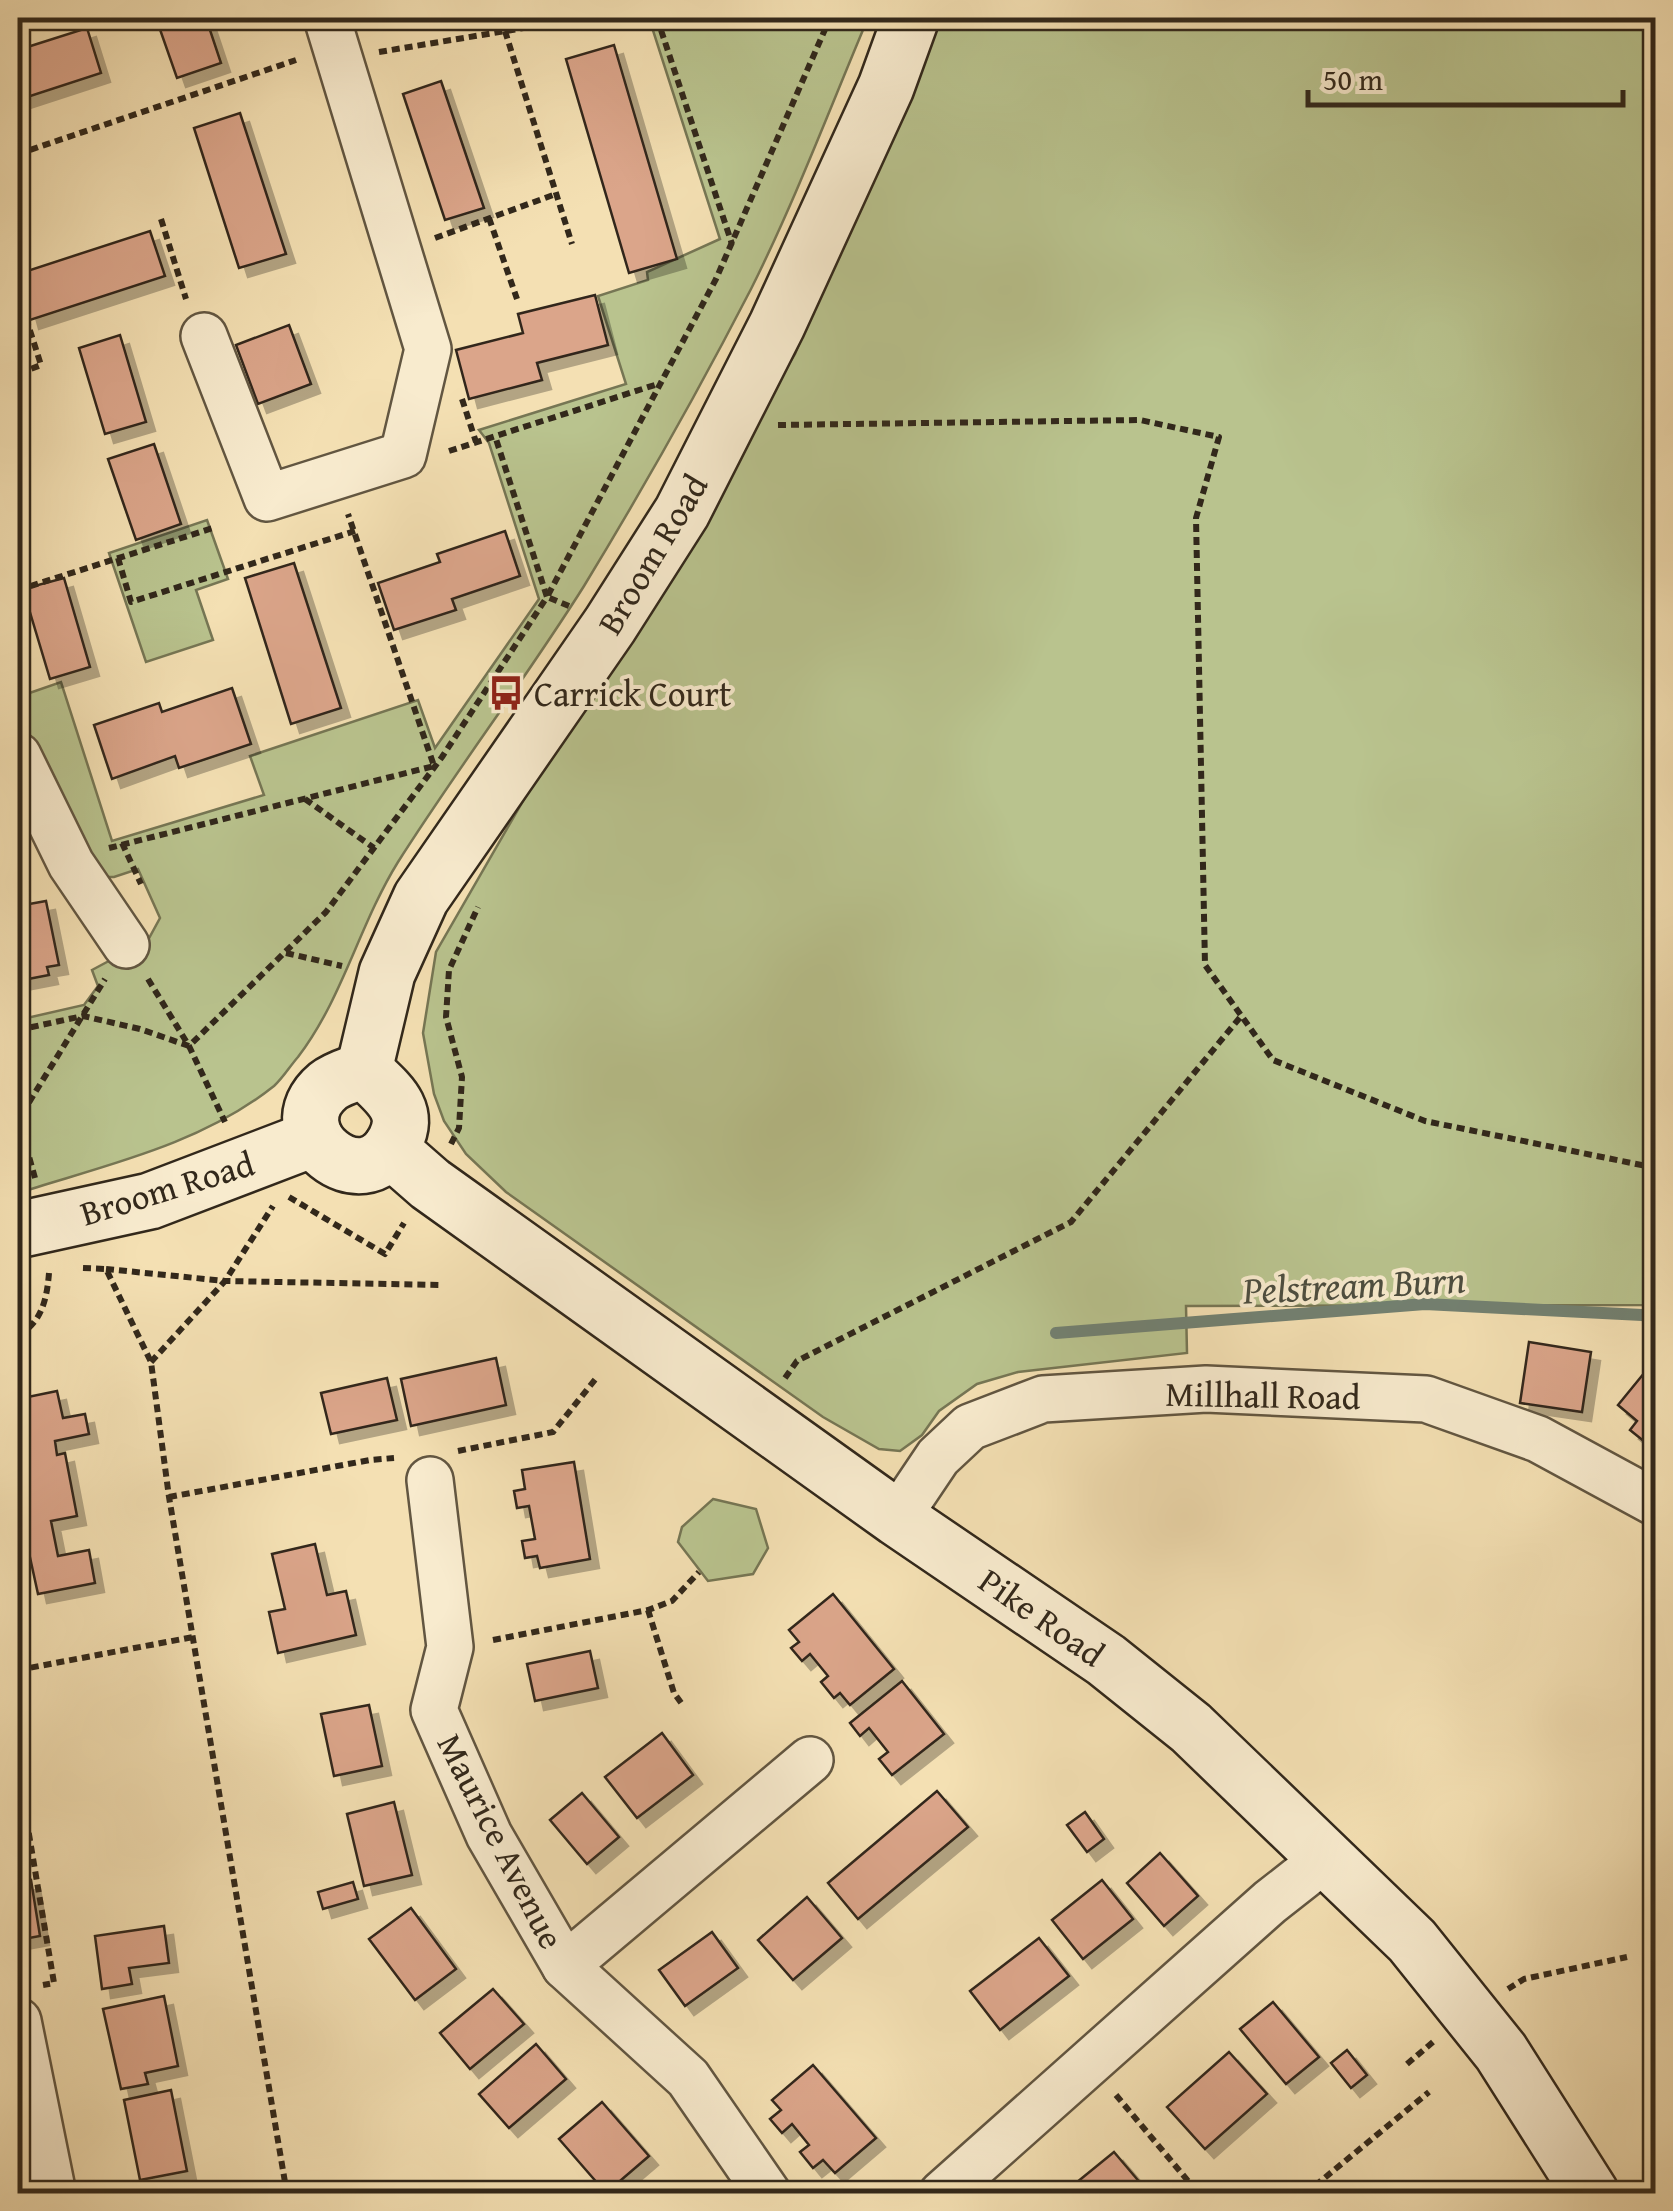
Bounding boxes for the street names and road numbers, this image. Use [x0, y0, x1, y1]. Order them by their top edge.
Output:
street label: Broom Road [584, 464, 720, 644]
street label: Broom Road [74, 1137, 260, 1239]
street label: Millhall Road [1165, 1368, 1361, 1422]
street label: Pike Road [969, 1555, 1115, 1679]
street label: Maurice Avenue [425, 1724, 577, 1958]

